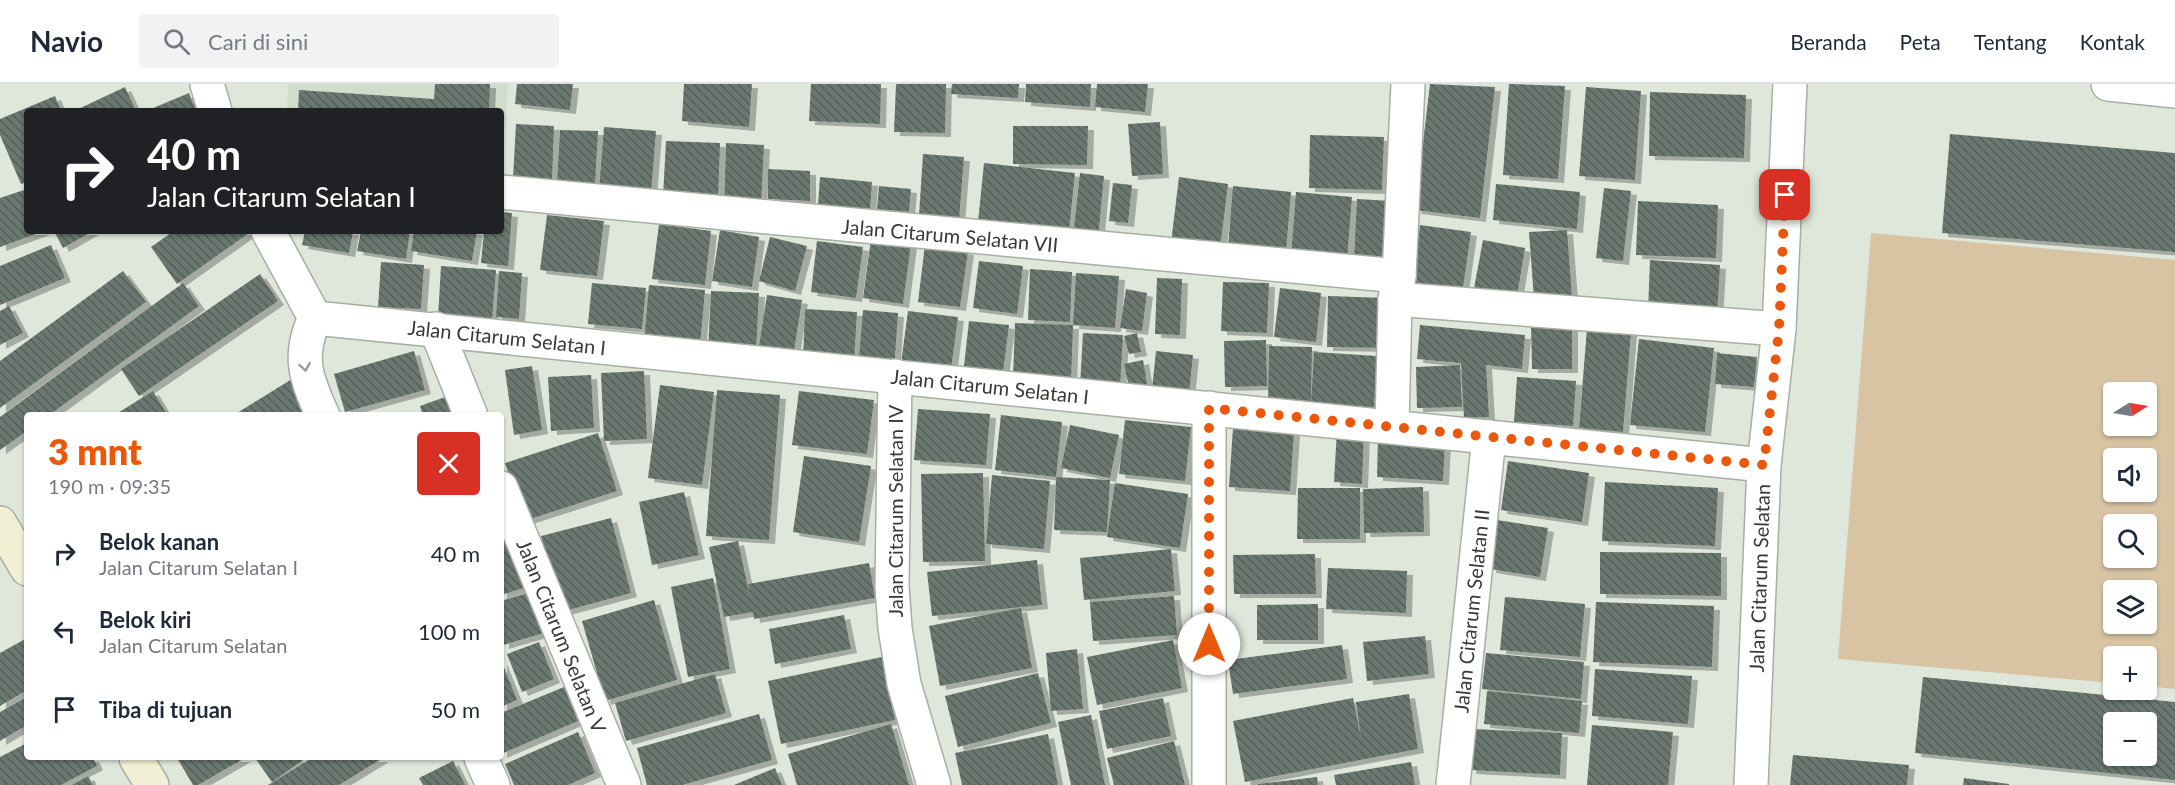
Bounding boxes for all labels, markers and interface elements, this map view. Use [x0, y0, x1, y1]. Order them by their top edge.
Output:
search box [139, 14, 559, 68]
text: Navio [30, 24, 103, 58]
icon: search [160, 25, 193, 58]
text: Cari di sini [208, 28, 308, 55]
text: Beranda [1790, 29, 1867, 54]
text: Peta [1900, 29, 1941, 54]
text: Tentang [1974, 29, 2047, 54]
text: Kontak [2080, 29, 2145, 54]
text: 40 m [147, 129, 241, 179]
icon: right [48, 132, 126, 210]
pin [1759, 169, 1810, 220]
icon: arrive [1768, 178, 1801, 211]
text: Jalan Citarum Selatan I [147, 180, 416, 213]
street label: Jalan Citarum Selatan VII [841, 214, 1059, 256]
street label: Jalan Citarum Selatan I [407, 315, 607, 359]
one-way arrow [299, 363, 311, 372]
street label: Jalan Citarum Selatan I [890, 364, 1090, 408]
north arrow [2103, 382, 2157, 436]
map controls [2103, 382, 2157, 766]
street label: Jalan Citarum Selatan IV [883, 404, 907, 617]
text: 3 mnt [48, 429, 142, 473]
button: close [417, 432, 480, 495]
button: sound [2103, 448, 2157, 502]
text: 190 m · 09:35 [48, 474, 171, 498]
street label: Jalan Citarum Selatan [1744, 483, 1774, 673]
street label: Jalan Citarum Selatan II [1448, 508, 1494, 714]
button: search [2103, 514, 2157, 568]
text: Belok kanan [99, 528, 219, 555]
street label: Jalan Citarum Selatan V [512, 536, 612, 737]
icon: right [48, 537, 81, 570]
text: 40 m [431, 540, 480, 567]
text: Jalan Citarum Selatan I [99, 555, 298, 579]
button: layers [2103, 580, 2157, 634]
text: Belok kiri [99, 606, 191, 633]
position arrow [1177, 612, 1241, 676]
icon: left [48, 615, 81, 648]
text: 100 m [418, 618, 480, 645]
text: Jalan Citarum Selatan [99, 633, 287, 657]
button: + [2103, 646, 2157, 700]
icon: arrive [48, 693, 81, 726]
text: Tiba di tujuan [99, 696, 232, 723]
text: 50 m [431, 696, 480, 723]
button: − [2103, 712, 2157, 766]

